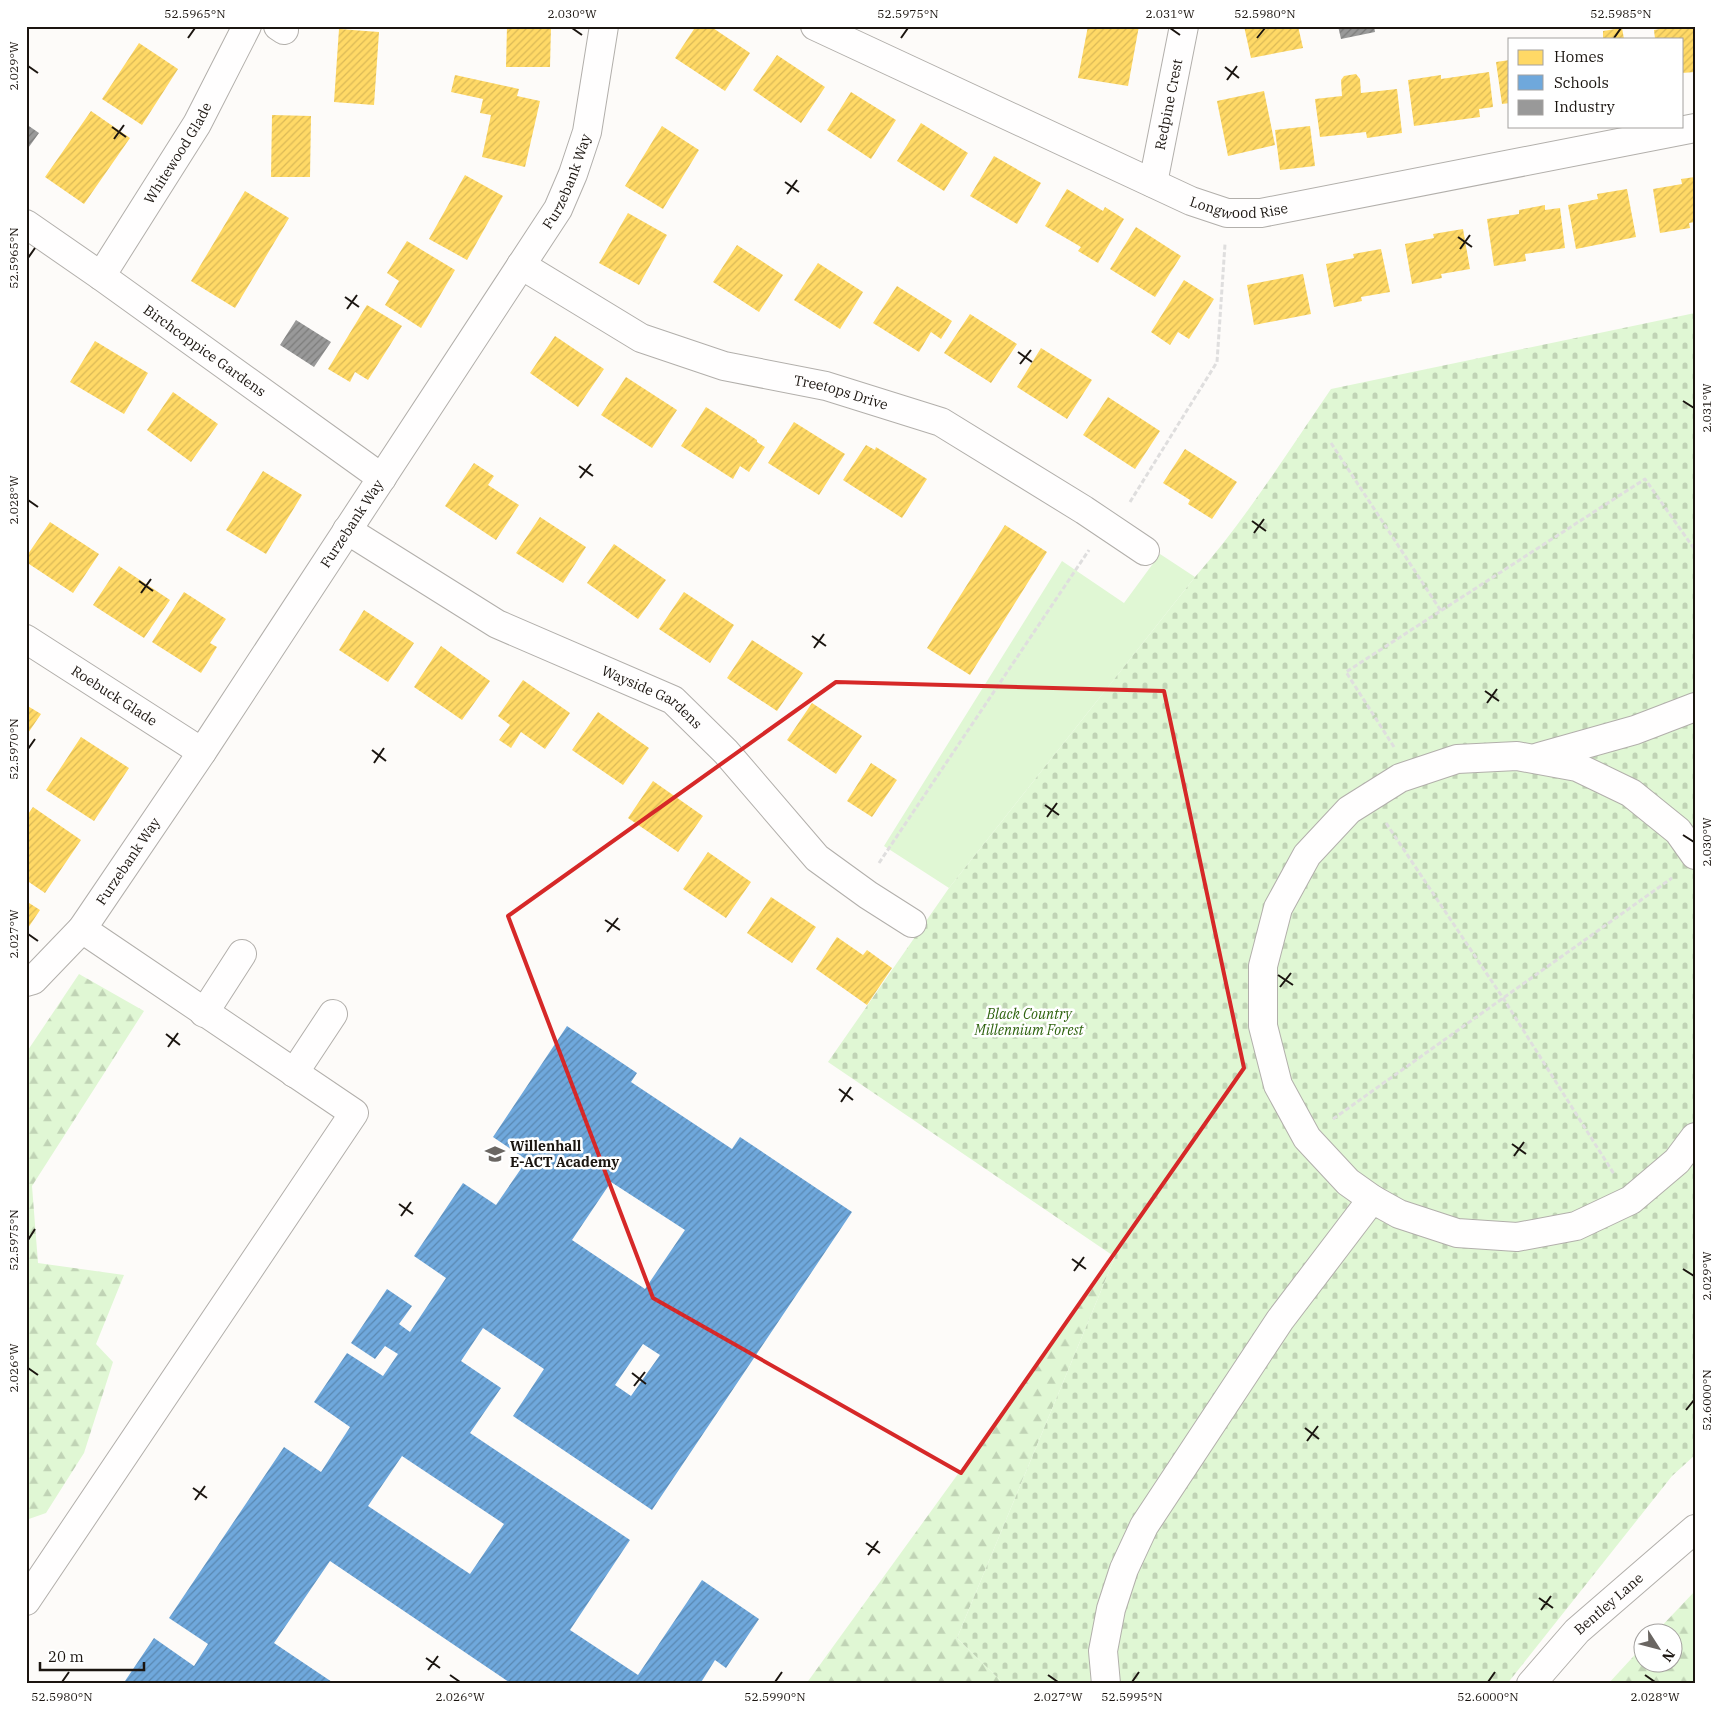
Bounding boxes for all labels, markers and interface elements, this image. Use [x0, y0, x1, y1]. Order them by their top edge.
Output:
text: 52.5965°N [164, 6, 226, 21]
text: 2.030°W [547, 6, 597, 21]
text: 52.5975°N [877, 6, 939, 21]
text: 2.031°W [1145, 6, 1195, 21]
text: 52.5980°N [1234, 6, 1296, 21]
text: 52.5985°N [1590, 6, 1652, 21]
legend [1508, 38, 1684, 128]
text: 2.029°W [6, 41, 21, 91]
text: Homes [1554, 47, 1604, 66]
street label: Redpine Crest [1151, 57, 1186, 152]
text: Schools [1554, 73, 1609, 92]
text: Industry [1554, 97, 1615, 116]
street label: Whitewood Glade [140, 99, 216, 207]
street label: Furzebank Way [538, 131, 595, 232]
street label: Longwood Rise [1188, 192, 1289, 223]
text: 52.5965°N [6, 227, 21, 289]
street label: Birchcoppice Gardens [140, 301, 270, 401]
street label: Treetops Drive [792, 371, 890, 414]
text: 2.031°W [1699, 383, 1714, 433]
text: 2.028°W [6, 475, 21, 525]
street label: Furzebank Way [316, 476, 388, 571]
street label: Wayside Gardens [599, 661, 706, 733]
street label: Roebuck Glade [68, 662, 161, 730]
text: 52.5970°N [6, 718, 21, 780]
street label: Furzebank Way [92, 813, 164, 908]
text: 2.030°W [1699, 817, 1714, 867]
text: 2.027°W [6, 909, 21, 959]
park label: Black Country Millennium Forest [973, 1005, 1085, 1039]
place label: Willenhall E-ACT Academy [510, 1137, 619, 1171]
school or university icon: Willenhall E-ACT Academy [484, 1143, 506, 1165]
text: 52.5975°N [6, 1209, 21, 1271]
text: 2.029°W [1699, 1251, 1714, 1301]
text: 2.026°W [6, 1343, 21, 1393]
text: 52.6000°N [1699, 1369, 1714, 1431]
street label: Bentley Lane [1570, 1569, 1647, 1638]
north arrow [1634, 1622, 1684, 1672]
scale bar [40, 1640, 144, 1672]
text: N [1658, 1646, 1679, 1665]
text: 20 m [48, 1647, 84, 1666]
text: 52.5980°N [31, 1689, 93, 1704]
text: 2.026°W [435, 1689, 485, 1704]
text: 52.5990°N [744, 1689, 806, 1704]
text: 2.027°W [1033, 1689, 1083, 1704]
text: 52.5995°N [1101, 1689, 1163, 1704]
text: 52.6000°N [1457, 1689, 1519, 1704]
text: 2.028°W [1630, 1689, 1680, 1704]

